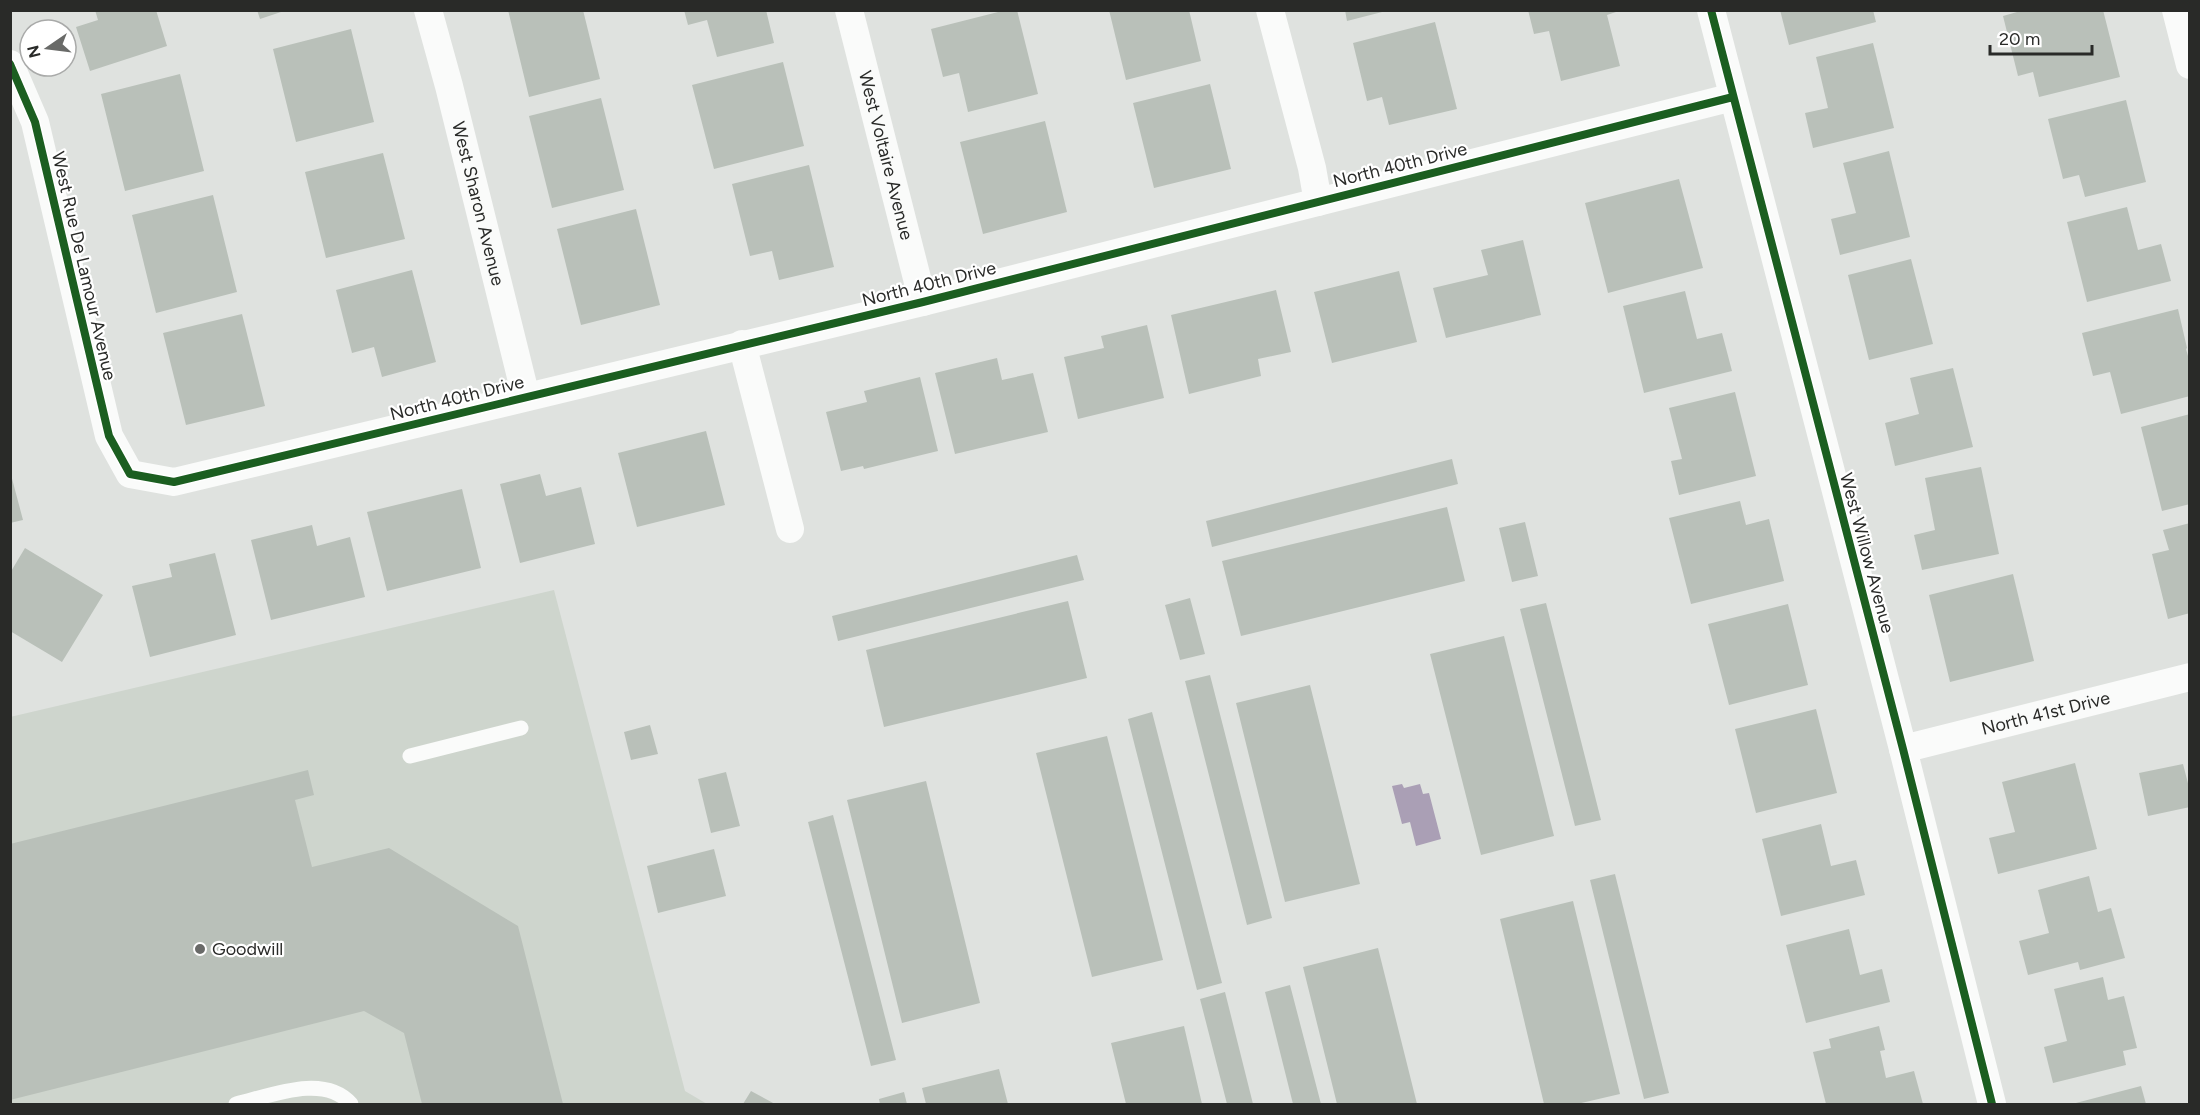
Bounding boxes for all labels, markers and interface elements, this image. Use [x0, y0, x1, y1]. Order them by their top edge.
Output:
north arrow [18, 18, 78, 78]
scale bar [1990, 18, 2092, 56]
text: 20 m [1999, 28, 2040, 50]
text: N [23, 43, 45, 60]
street label: West Voltaire Avenue [854, 69, 918, 242]
street label: West Sharon Avenue [447, 119, 509, 288]
street label: North 40th Drive [1331, 138, 1469, 192]
street label: West Rue De Lamour Avenue [47, 150, 121, 383]
street label: North 40th Drive [860, 257, 998, 311]
street label: North 40th Drive [388, 371, 526, 425]
street label: West Willow Avenue [1835, 470, 1899, 636]
street label: North 41st Drive [1979, 686, 2112, 740]
place label: Goodwill [212, 938, 283, 960]
marker: Goodwill [193, 942, 207, 956]

